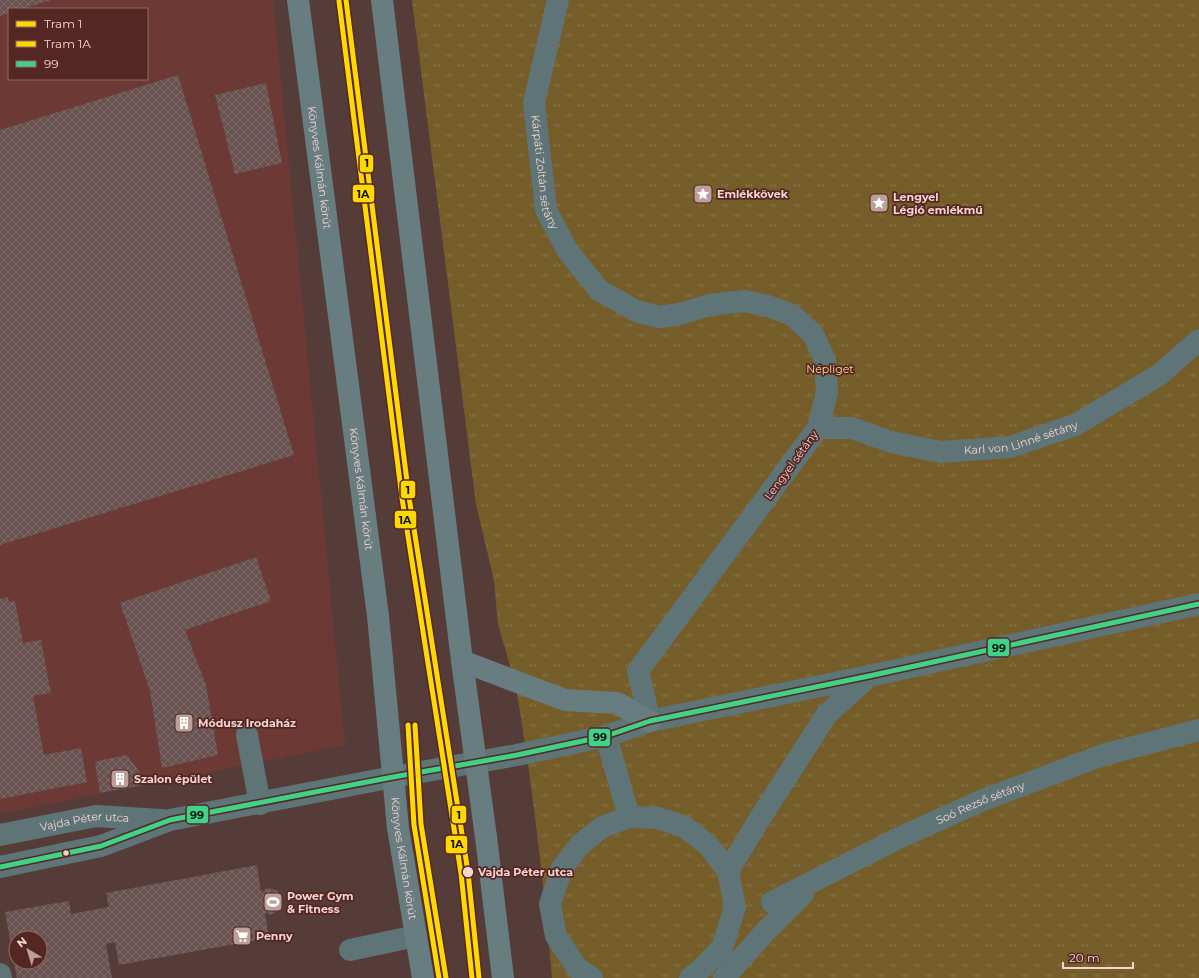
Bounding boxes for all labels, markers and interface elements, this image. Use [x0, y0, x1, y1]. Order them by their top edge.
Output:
legend [8, 8, 148, 80]
text: Tram 1 [44, 16, 82, 31]
text: Tram 1A [44, 36, 91, 51]
text: 99 [44, 56, 59, 71]
street label: Könyves Kálmán körút [305, 105, 335, 230]
street label: Kárpáti Zoltán sétány [528, 114, 562, 232]
line badge: 1 [359, 154, 374, 173]
text: 1 [365, 156, 369, 170]
place icon: Emlékkövek [692, 183, 714, 205]
line badge: 1A [352, 184, 375, 203]
text: 1A [357, 187, 370, 201]
place label: Emlékkövek [717, 187, 789, 201]
place label: Lengyel Légió emlékmű [893, 190, 983, 217]
place icon: Lengyel Légió emlékmű [868, 192, 890, 214]
park label: Népliget [806, 362, 854, 376]
street label: Karl von Linné sétány [963, 418, 1080, 457]
street label: Könyves Kálmán körút [347, 427, 376, 552]
street label: Lengyel sétány [761, 428, 821, 502]
line badge: 1 [400, 480, 416, 499]
text: 1 [406, 483, 410, 497]
line badge: 1A [394, 510, 417, 529]
text: 1A [399, 513, 412, 527]
line badge: 99 [987, 638, 1010, 657]
text: 99 [992, 641, 1006, 655]
building icon: Módusz Irodaház [173, 712, 195, 734]
place label: Módusz Irodaház [198, 716, 296, 730]
line badge: 99 [588, 728, 611, 747]
text: 99 [593, 730, 607, 744]
building icon: Szalon épület [109, 768, 131, 790]
place label: Szalon épület [134, 772, 212, 786]
street label: Soó Rezső sétány [934, 778, 1027, 827]
street label: Könyves Kálmán körút [388, 797, 420, 921]
line badge: 99 [186, 805, 209, 824]
line badge: 1 [451, 805, 467, 824]
text: 99 [190, 808, 204, 822]
text: 1 [457, 808, 461, 822]
street label: Vajda Péter utca [39, 809, 130, 834]
line badge: 1A [445, 835, 468, 854]
text: 1A [451, 837, 464, 851]
unlabelled marker [61, 848, 71, 858]
marker: Vajda Péter utca [461, 865, 475, 879]
place label: Vajda Péter utca [477, 865, 573, 879]
place label: Power Gym & Fitness [287, 889, 354, 916]
sports icon: Power Gym & Fitness [262, 891, 284, 913]
supermarket icon: Penny [231, 925, 253, 947]
place label: Penny [256, 929, 293, 943]
north arrow [8, 930, 48, 970]
text: N [14, 934, 30, 950]
scale bar [1063, 944, 1133, 970]
text: 20 m [1069, 950, 1100, 965]

